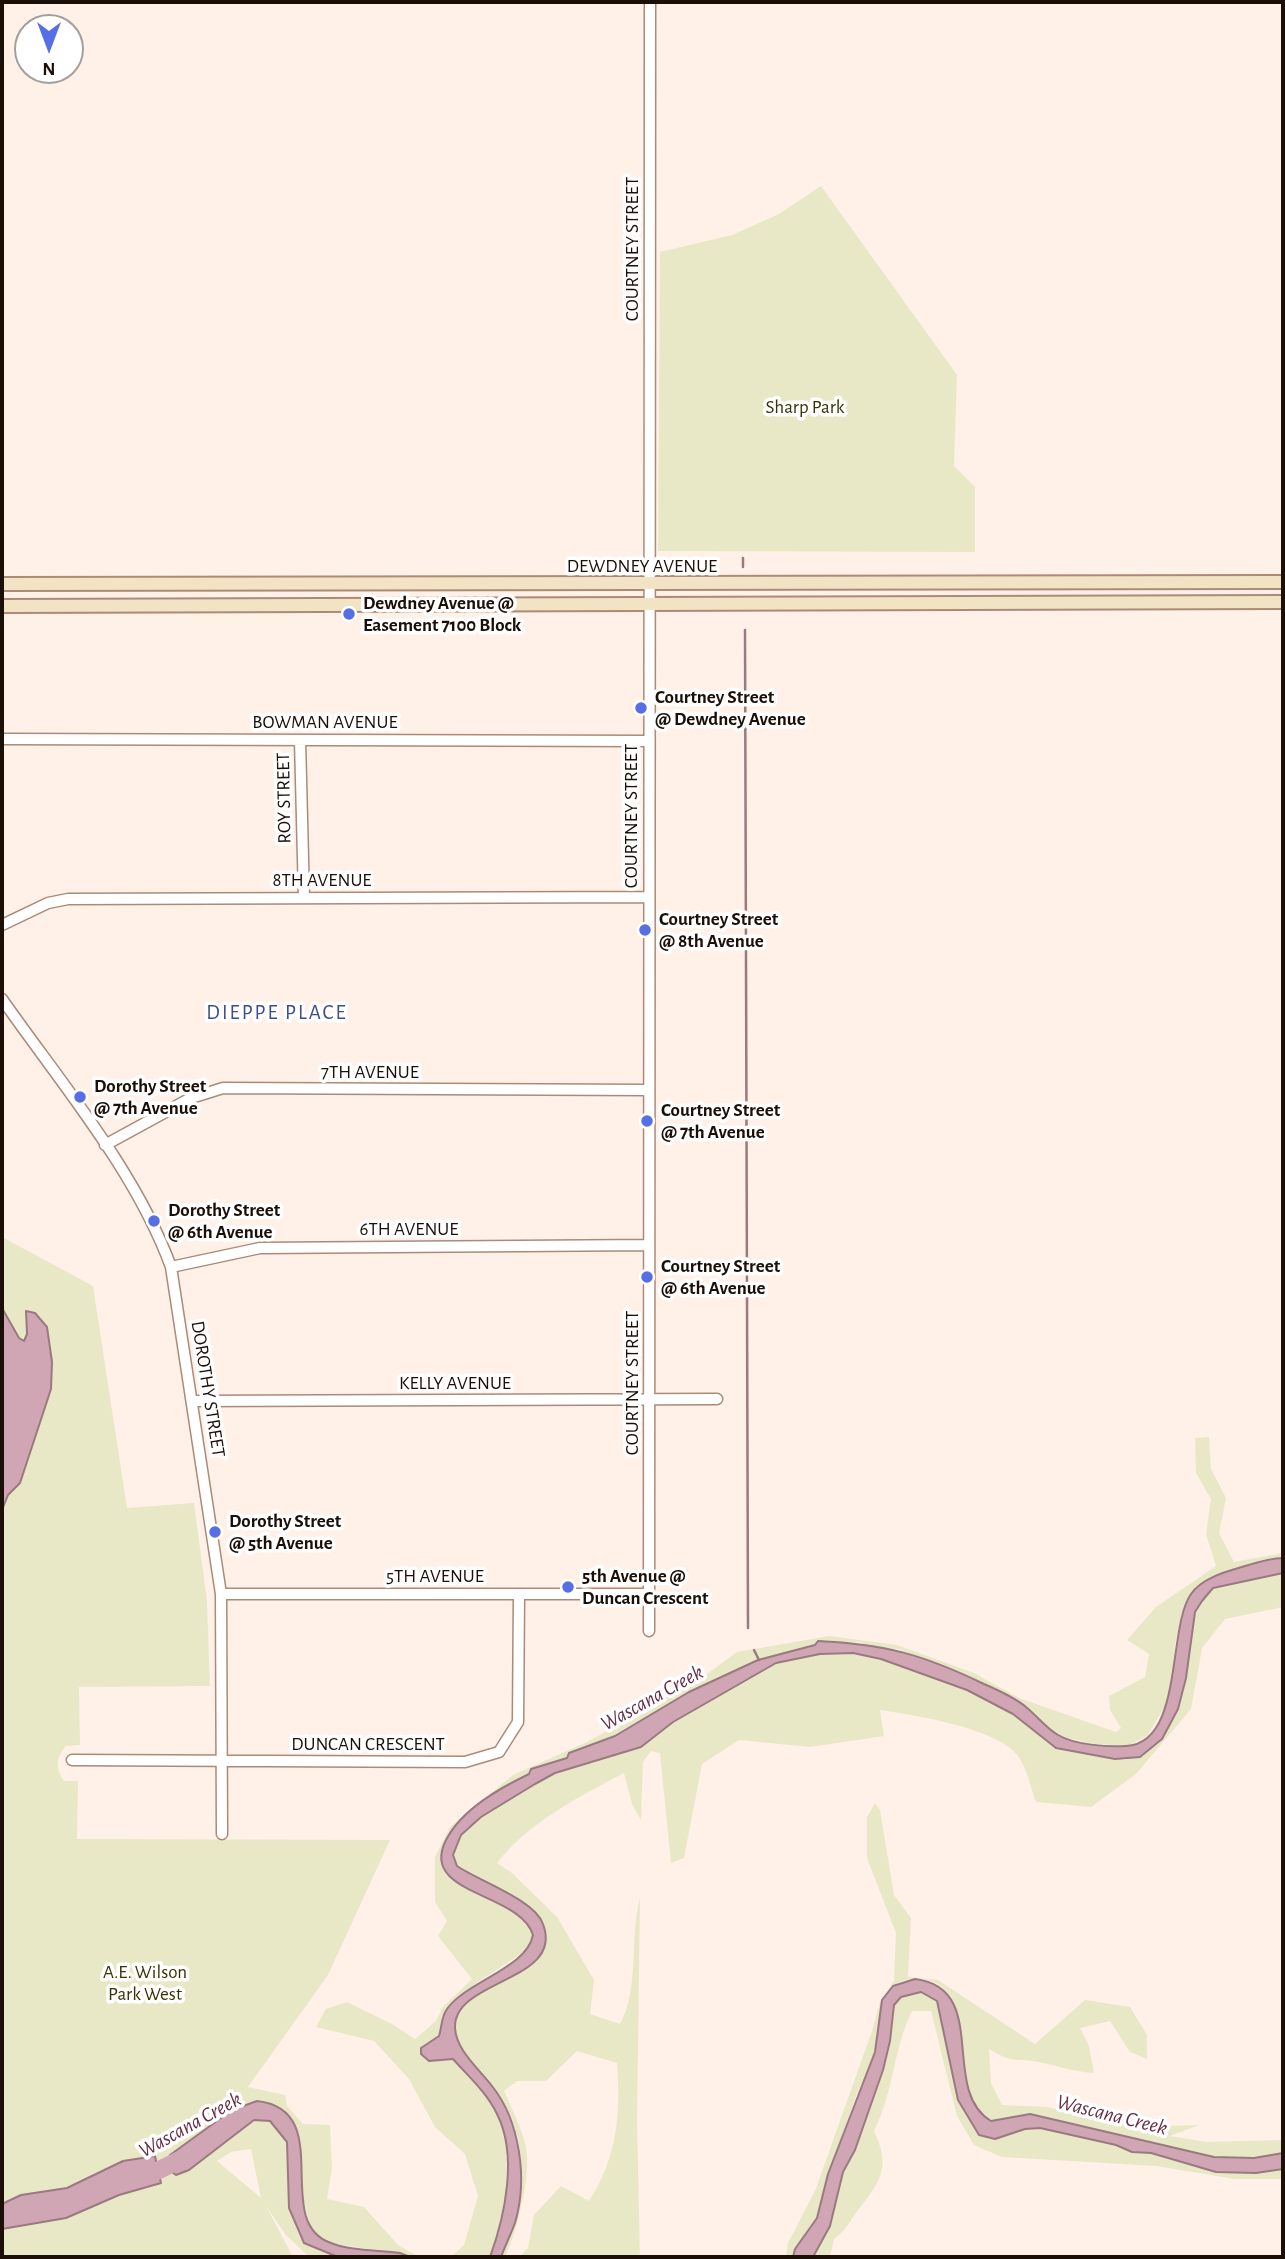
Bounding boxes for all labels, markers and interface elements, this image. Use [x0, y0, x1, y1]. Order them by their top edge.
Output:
north arrow [14, 14, 84, 84]
text: N [42, 59, 56, 78]
street label: COURTNEY STREET [621, 177, 643, 321]
park label: Sharp Park [766, 396, 844, 418]
street label: DEWDNEY AVENUE [567, 555, 717, 577]
place label: Dewdney Avenue @ Easement 7100 Block [363, 592, 521, 636]
marker: Dewdney Avenue @ Easement 7100 Block [341, 606, 357, 622]
place label: Courtney Street @ Dewdney Avenue [655, 686, 806, 730]
marker: Courtney Street @ Dewdney Avenue [633, 700, 649, 716]
street label: BOWMAN AVENUE [252, 711, 398, 733]
street label: COURTNEY STREET [620, 744, 642, 888]
street label: ROY STREET [272, 752, 296, 844]
street label: 8TH AVENUE [273, 869, 371, 891]
place label: Courtney Street @ 8th Avenue [659, 908, 778, 952]
marker: Courtney Street @ 8th Avenue [637, 922, 653, 938]
district label: DIEPPE PLACE [208, 1000, 346, 1026]
street label: 7TH AVENUE [321, 1061, 419, 1083]
place label: Dorothy Street @ 7th Avenue [94, 1075, 206, 1119]
marker: Dorothy Street @ 7th Avenue [72, 1089, 88, 1105]
place label: Courtney Street @ 7th Avenue [661, 1099, 780, 1143]
marker: Courtney Street @ 7th Avenue [639, 1113, 655, 1129]
place label: Dorothy Street @ 6th Avenue [168, 1199, 280, 1243]
marker: Dorothy Street @ 6th Avenue [146, 1213, 162, 1229]
street label: 6TH AVENUE [360, 1218, 458, 1240]
place label: Courtney Street @ 6th Avenue [661, 1255, 780, 1299]
marker: Courtney Street @ 6th Avenue [639, 1269, 655, 1285]
street label: COURTNEY STREET [621, 1311, 643, 1455]
street label: DOROTHY STREET [186, 1319, 230, 1459]
street label: KELLY AVENUE [399, 1372, 511, 1394]
place label: Dorothy Street @ 5th Avenue [229, 1510, 341, 1554]
marker: Dorothy Street @ 5th Avenue [207, 1524, 223, 1540]
street label: 5TH AVENUE [386, 1565, 484, 1587]
place label: 5th Avenue @ Duncan Crescent [582, 1565, 709, 1609]
marker: 5th Avenue @ Duncan Crescent [560, 1579, 576, 1595]
water label: Wascana Creek [596, 1659, 708, 1737]
street label: DUNCAN CRESCENT [291, 1733, 445, 1755]
park label: A.E. Wilson Park West [103, 1961, 187, 2005]
water label: Wascana Creek [134, 2086, 246, 2164]
water label: Wascana Creek [1054, 2089, 1170, 2141]

